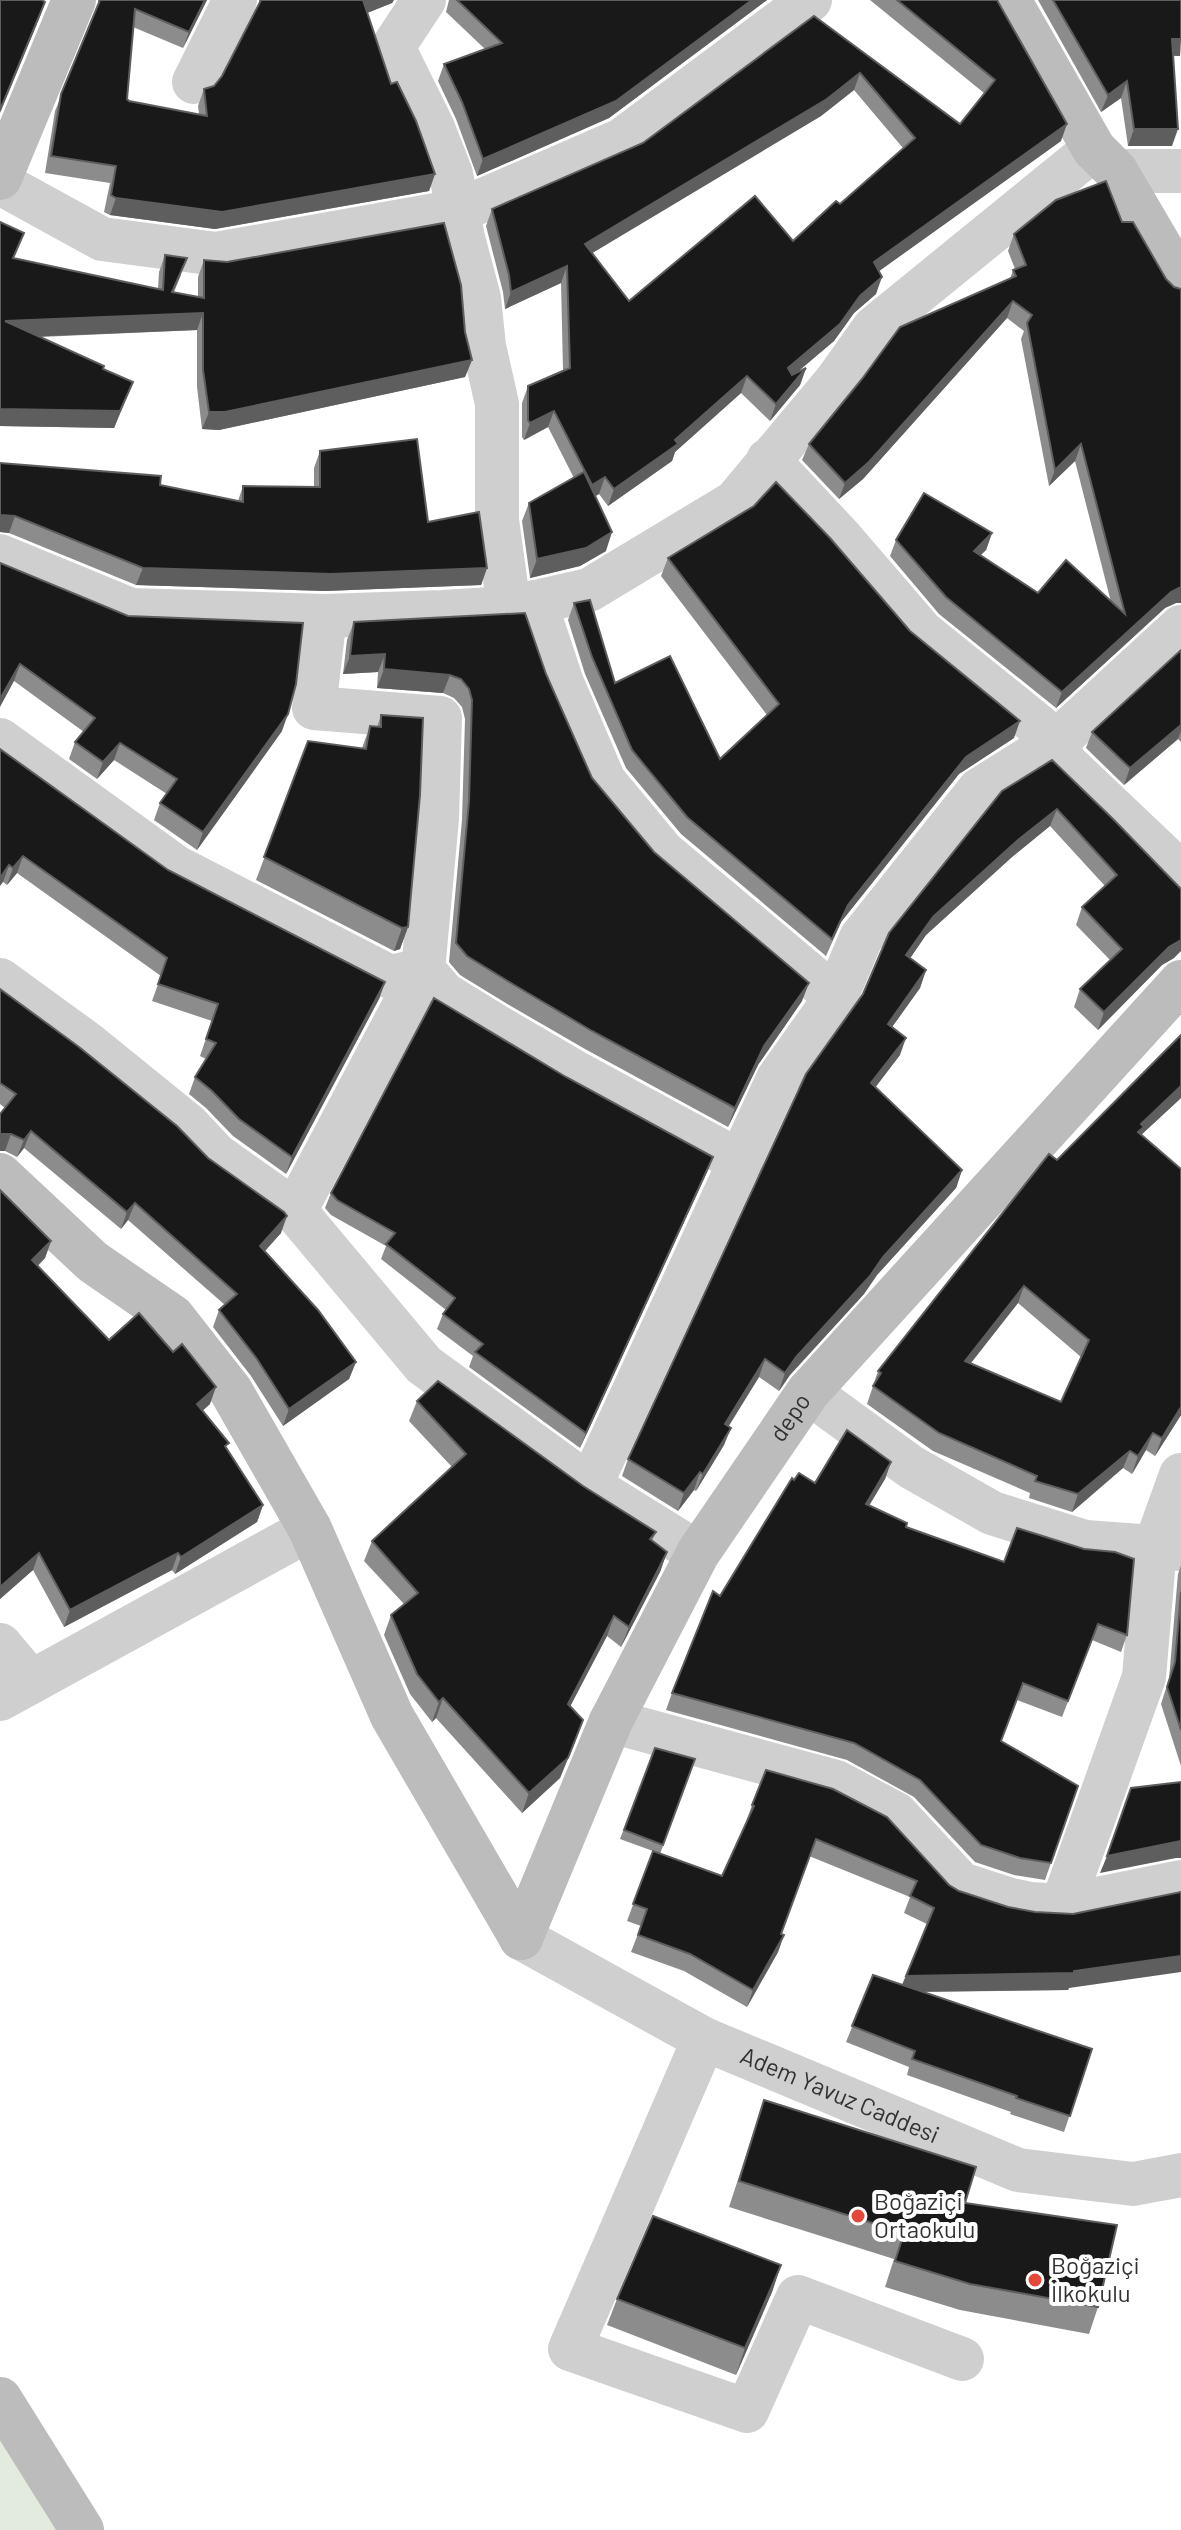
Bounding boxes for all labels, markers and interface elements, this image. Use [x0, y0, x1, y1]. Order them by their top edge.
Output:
street label: depo [763, 1387, 816, 1447]
street label: Adem Yavuz Caddesi [737, 2040, 944, 2148]
place label: Boğaziçi Ortaokulu [874, 2186, 975, 2243]
marker: Boğaziçi Ortaokulu [849, 2207, 867, 2225]
place label: Boğaziçi İlkokulu [1051, 2250, 1140, 2307]
marker: Boğaziçi İlkokulu [1026, 2271, 1044, 2289]

